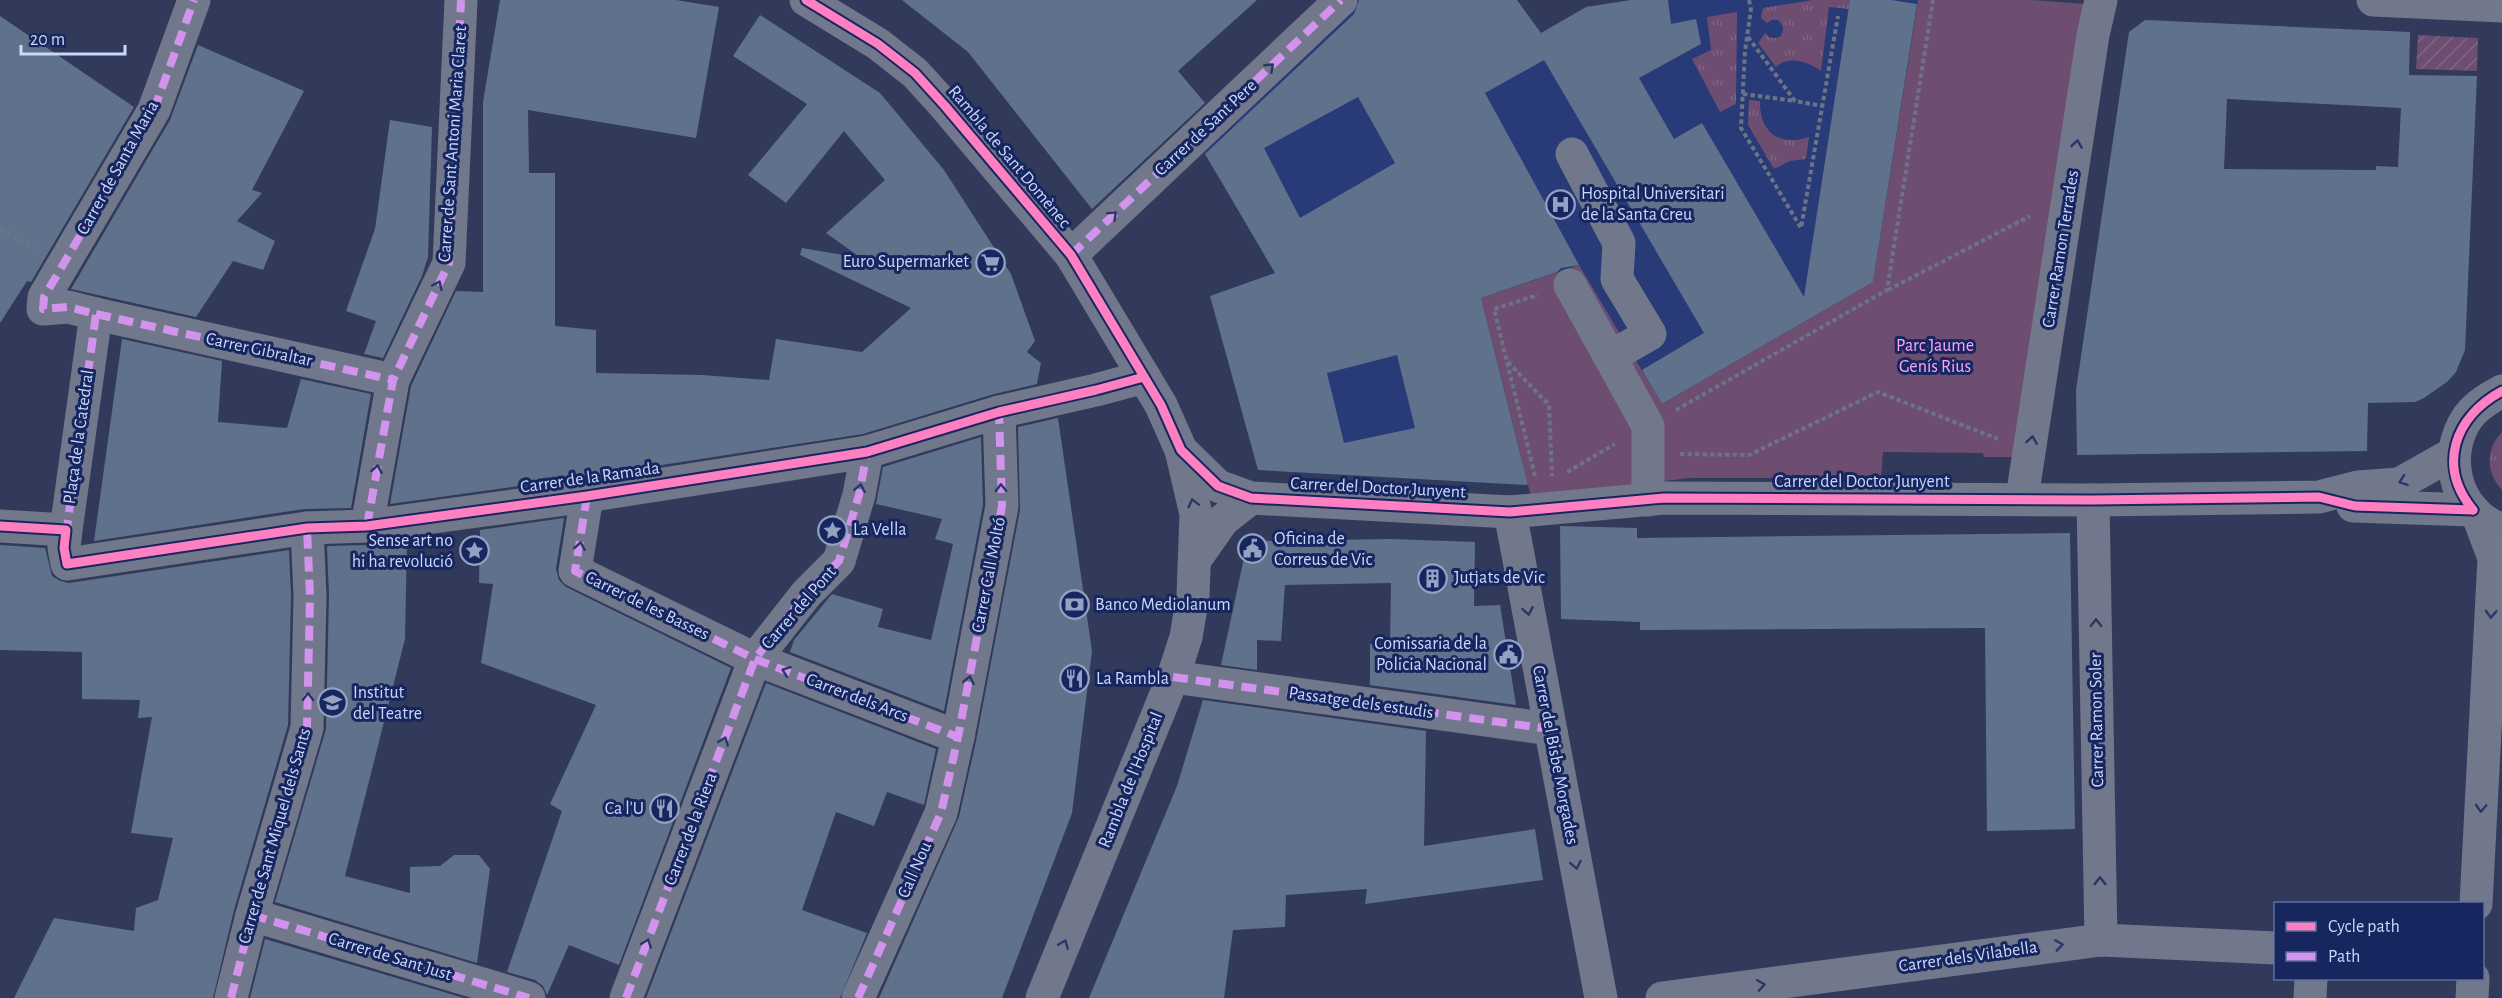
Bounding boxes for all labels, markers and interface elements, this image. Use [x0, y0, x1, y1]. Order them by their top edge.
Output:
scale bar [21, 18, 124, 56]
street label: Carrer de Sant Antoni Maria Claret [436, 25, 470, 263]
text: 20 m [30, 31, 65, 49]
one-way arrow [1264, 63, 1274, 74]
street label: Carrer de Sant Pere [1152, 76, 1260, 180]
street label: Rambla de Sant Domènec [944, 82, 1074, 232]
street label: Carrer de Santa Maria [74, 98, 162, 238]
one-way arrow [2070, 139, 2082, 148]
street label: Carrer Ramon Terrades [2040, 169, 2082, 329]
place label: Hospital Universitari de la Santa Creu [1581, 185, 1725, 224]
hospital icon: Hospital Universitari de la Santa Creu [1544, 188, 1576, 220]
one-way arrow [1107, 211, 1117, 222]
supermarket icon: Euro Supermarket [974, 246, 1006, 278]
place label: Euro Supermarket [843, 253, 969, 271]
one-way arrow [431, 281, 443, 292]
street label: Carrer Gibraltar [204, 330, 314, 370]
park label: Parc Jaume Genís Rius [1896, 337, 1974, 376]
street label: Plaça de la Catedral [61, 369, 97, 505]
one-way arrow [2025, 436, 2037, 445]
street label: Carrer de la Ramada [519, 459, 661, 497]
one-way arrow [370, 464, 383, 474]
street label: Carrer del Doctor Junyent [1774, 473, 1950, 491]
street label: Carrer del Doctor Junyent [1290, 474, 1466, 502]
one-way arrow [2398, 474, 2409, 486]
one-way arrow [853, 483, 866, 493]
one-way arrow [995, 483, 1008, 492]
one-way arrow [1188, 498, 1201, 508]
place icon: La Vella [816, 514, 848, 546]
street label: Carrer Call Moltó [969, 516, 1009, 634]
place label: La Vella [853, 521, 907, 539]
place label: Oficina de Correus de Vic [1274, 530, 1372, 569]
place label: Sense art no hi ha revolució [352, 532, 453, 571]
public building icon: Oficina de Correus de Vic [1237, 533, 1269, 565]
place icon: Sense art no hi ha revolució [458, 535, 490, 567]
one-way arrow [573, 541, 586, 551]
building icon: Jutjats de Vic [1417, 562, 1449, 594]
street label: Carrer del Pont [758, 563, 840, 653]
street label: Carrer de les Basses [582, 568, 712, 644]
place label: Jutjats de Vic [1454, 569, 1545, 587]
bank icon: Banco Mediolanum [1058, 589, 1090, 621]
place label: Banco Mediolanum [1095, 596, 1231, 614]
one-way arrow [1521, 606, 1534, 616]
one-way arrow [2484, 609, 2497, 618]
one-way arrow [2089, 619, 2102, 628]
place label: Comissaria de la Policia Nacional [1374, 635, 1487, 674]
public building icon: Comissaria de la Policia Nacional [1492, 638, 1524, 670]
street label: Carrer Ramon Soler [2087, 652, 2107, 788]
restaurant icon: La Rambla [1059, 663, 1091, 695]
street label: Carrer del Bisbe Morgades [1529, 664, 1581, 846]
one-way arrow [781, 666, 792, 678]
street label: Carrer dels Arcs [804, 670, 910, 726]
place label: La Rambla [1096, 670, 1169, 688]
one-way arrow [962, 675, 975, 685]
place label: Institut del Teatre [353, 684, 422, 723]
street label: Passatge dels estudis [1287, 684, 1435, 722]
school or university icon: Institut del Teatre [316, 687, 348, 719]
one-way arrow [302, 692, 314, 701]
street label: Rambla de l'Hospital [1096, 710, 1166, 850]
street label: Carrer de Sant Miquel dels Sants [236, 726, 314, 946]
one-way arrow [717, 737, 729, 748]
street label: Carrer de la Riera [661, 770, 721, 888]
restaurant icon: Ca l'U [649, 793, 681, 825]
place label: Ca l'U [605, 800, 644, 818]
one-way arrow [2475, 804, 2488, 813]
street label: Call Nou [895, 839, 935, 901]
one-way arrow [1569, 859, 1582, 869]
one-way arrow [2094, 877, 2106, 886]
legend [2274, 902, 2484, 980]
text: Cycle path [2328, 918, 2400, 936]
street label: Carrer de Sant Just [326, 930, 454, 984]
one-way arrow [640, 938, 652, 949]
street label: Carrer dels Vilabella [1897, 938, 2039, 976]
one-way arrow [1057, 939, 1069, 950]
one-way arrow [2054, 940, 2063, 952]
text: Path [2328, 948, 2360, 966]
one-way arrow [1757, 979, 1766, 991]

